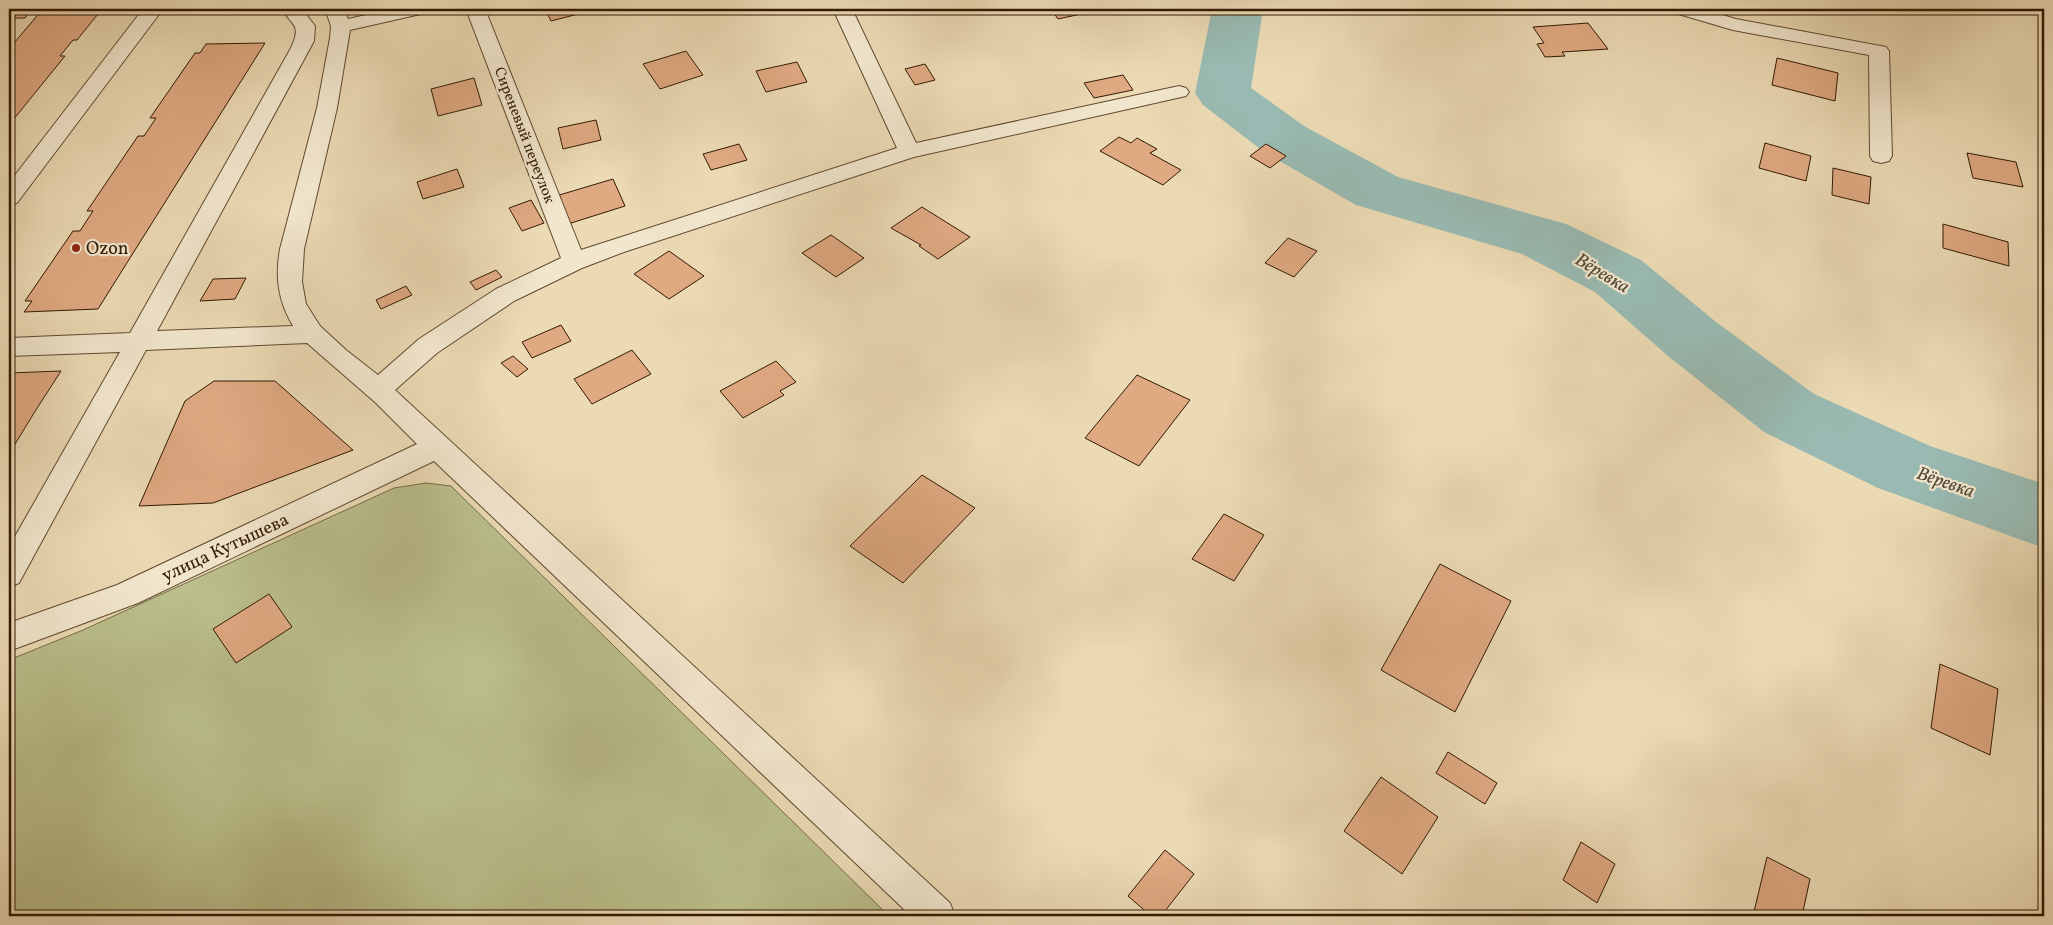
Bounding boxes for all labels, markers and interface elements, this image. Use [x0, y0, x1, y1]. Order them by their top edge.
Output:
street label: Сиреневый переулок [488, 64, 559, 207]
place label: Ozon [86, 237, 129, 262]
marker: Ozon [70, 242, 82, 254]
water label: Вёревка [1570, 247, 1634, 300]
water label: Вёревка [1913, 461, 1978, 505]
street label: улица Кутышева [158, 508, 293, 589]

